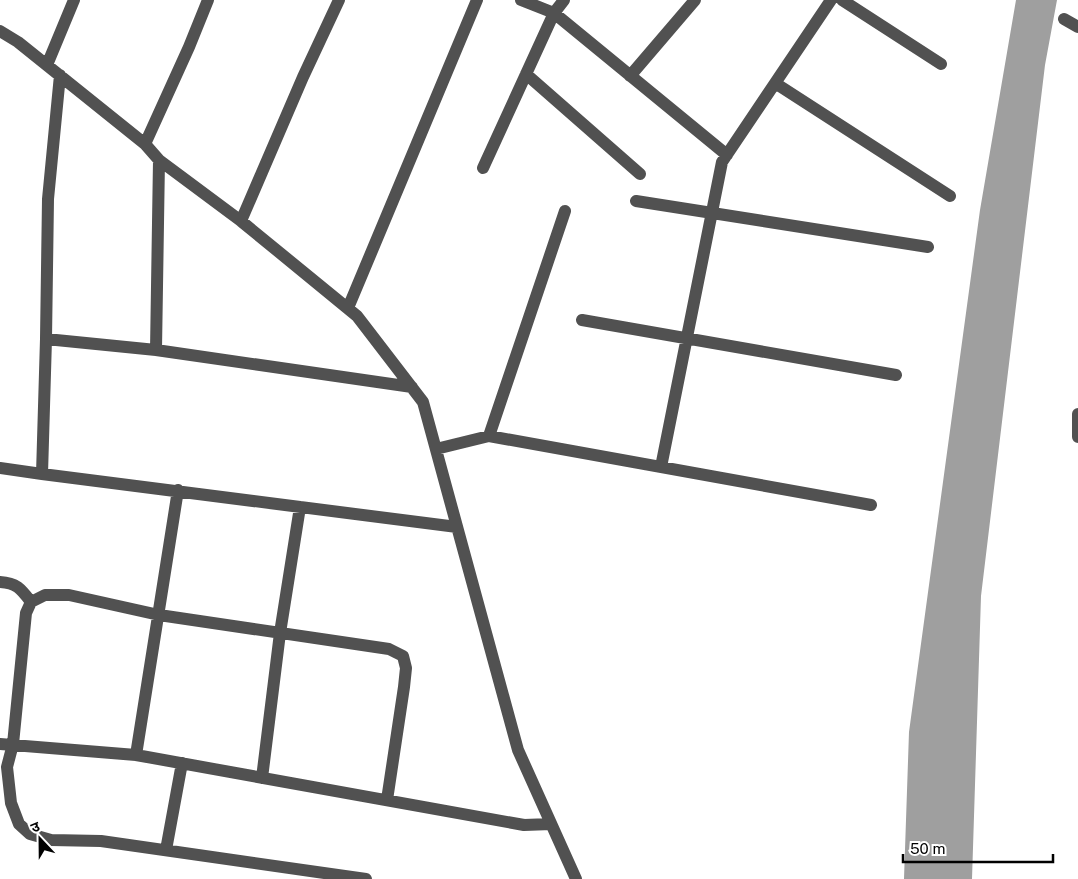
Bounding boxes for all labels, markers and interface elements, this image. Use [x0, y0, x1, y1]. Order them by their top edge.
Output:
north arrow [15, 814, 65, 864]
text: उ [28, 818, 43, 836]
scale bar [903, 832, 1053, 864]
text: 50 m [910, 840, 945, 857]

